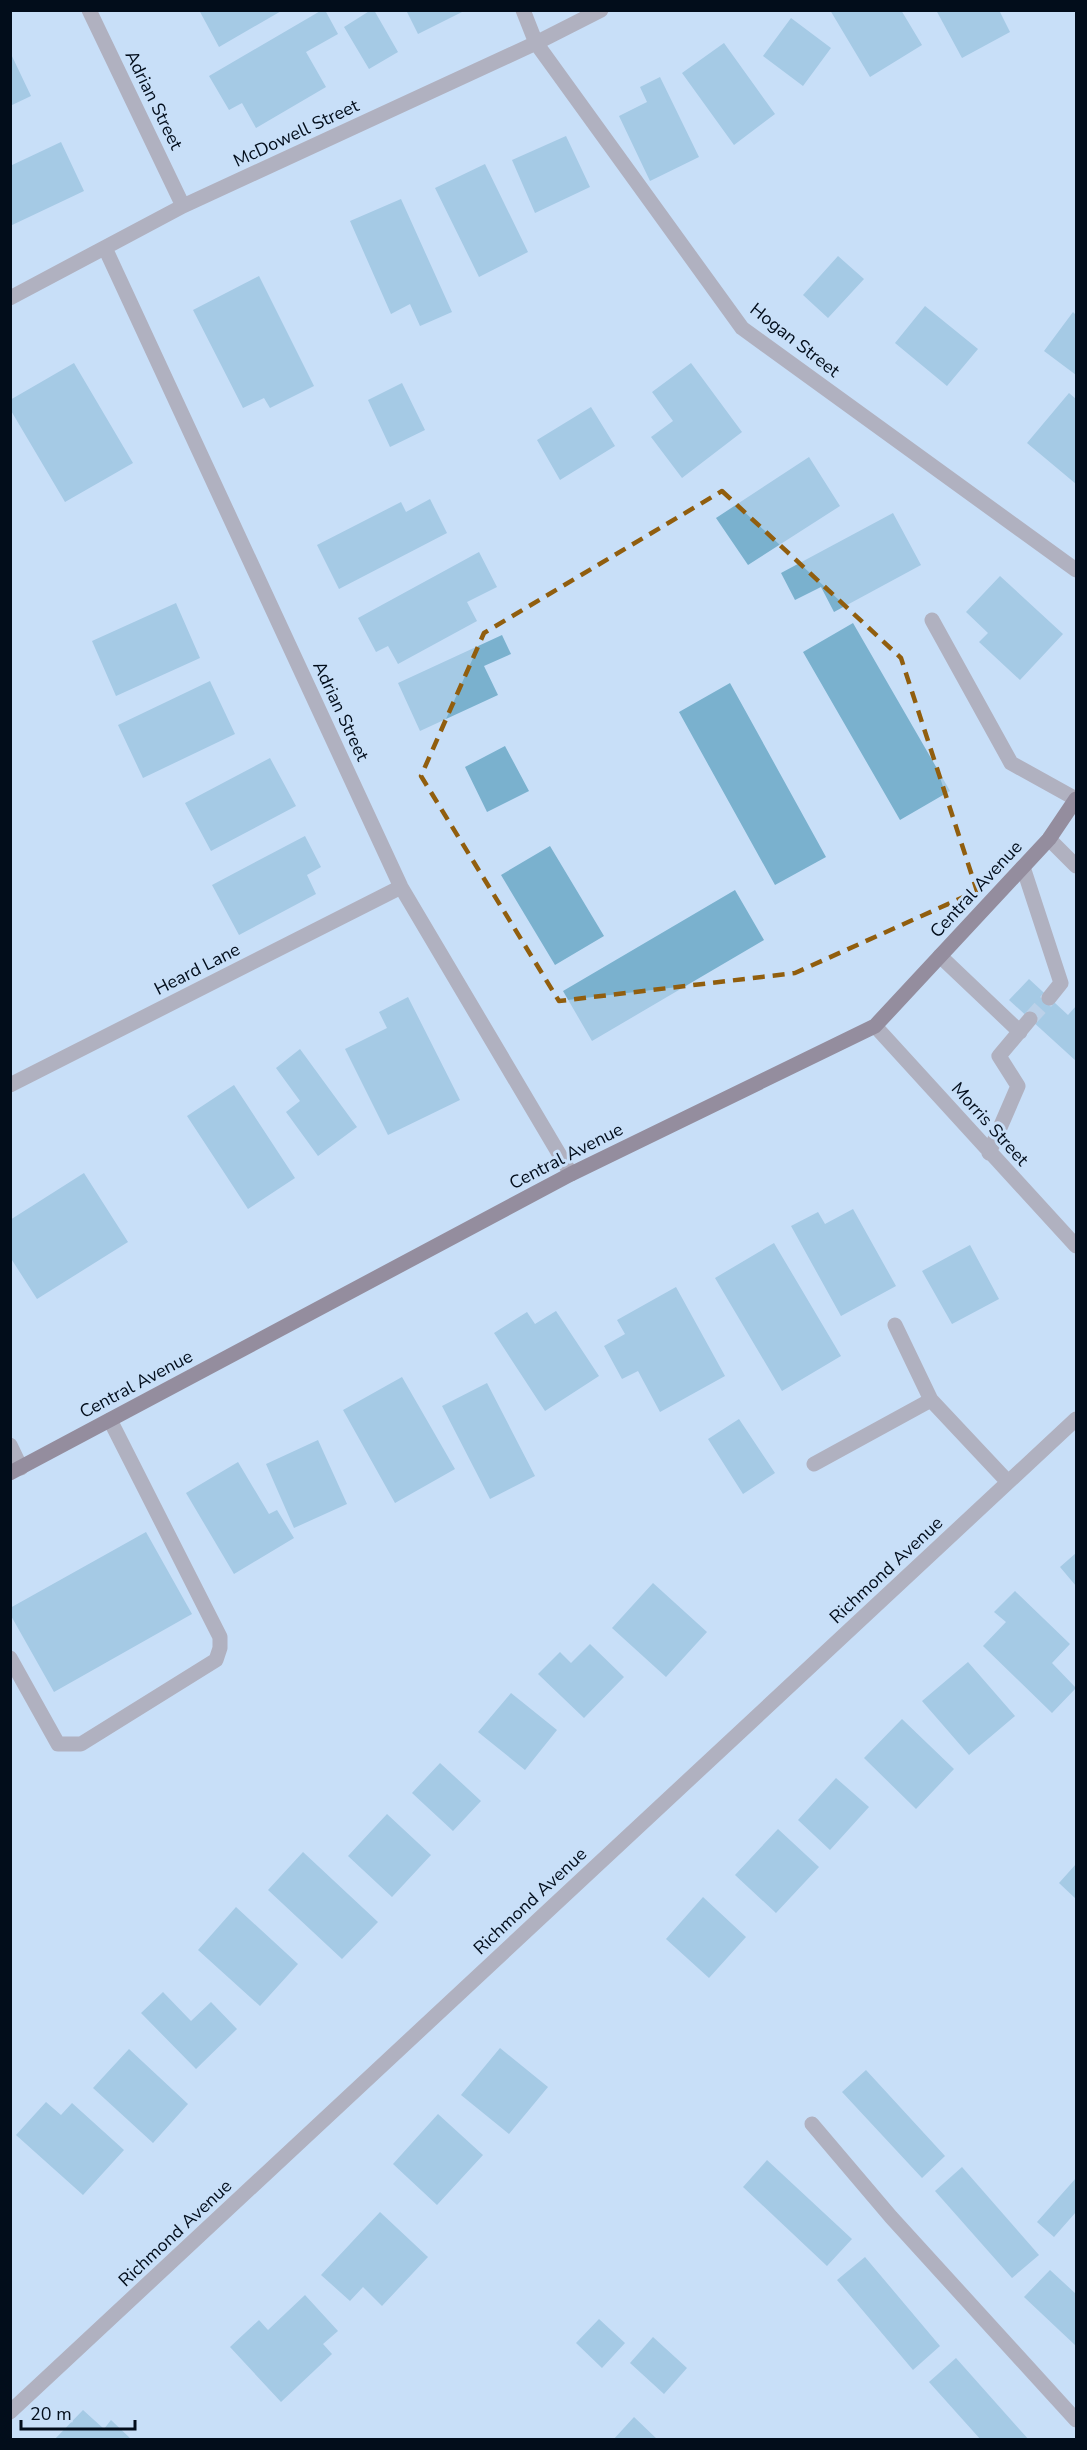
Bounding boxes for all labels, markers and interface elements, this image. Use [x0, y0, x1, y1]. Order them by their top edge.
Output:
street label: Adrian Street [120, 46, 189, 154]
street label: McDowell Street [229, 93, 363, 173]
street label: Hogan Street [745, 297, 845, 383]
street label: Adrian Street [307, 657, 375, 765]
street label: Central Avenue [925, 835, 1027, 943]
street label: Heard Lane [150, 937, 244, 1001]
street label: Morris Street [946, 1077, 1034, 1172]
street label: Central Avenue [505, 1117, 627, 1195]
street label: Central Avenue [75, 1344, 197, 1424]
street label: Richmond Avenue [824, 1511, 948, 1629]
street label: Richmond Avenue [468, 1842, 592, 1960]
street label: Richmond Avenue [113, 2174, 237, 2292]
scale bar [21, 2393, 135, 2431]
text: 20 m [30, 2402, 72, 2426]

